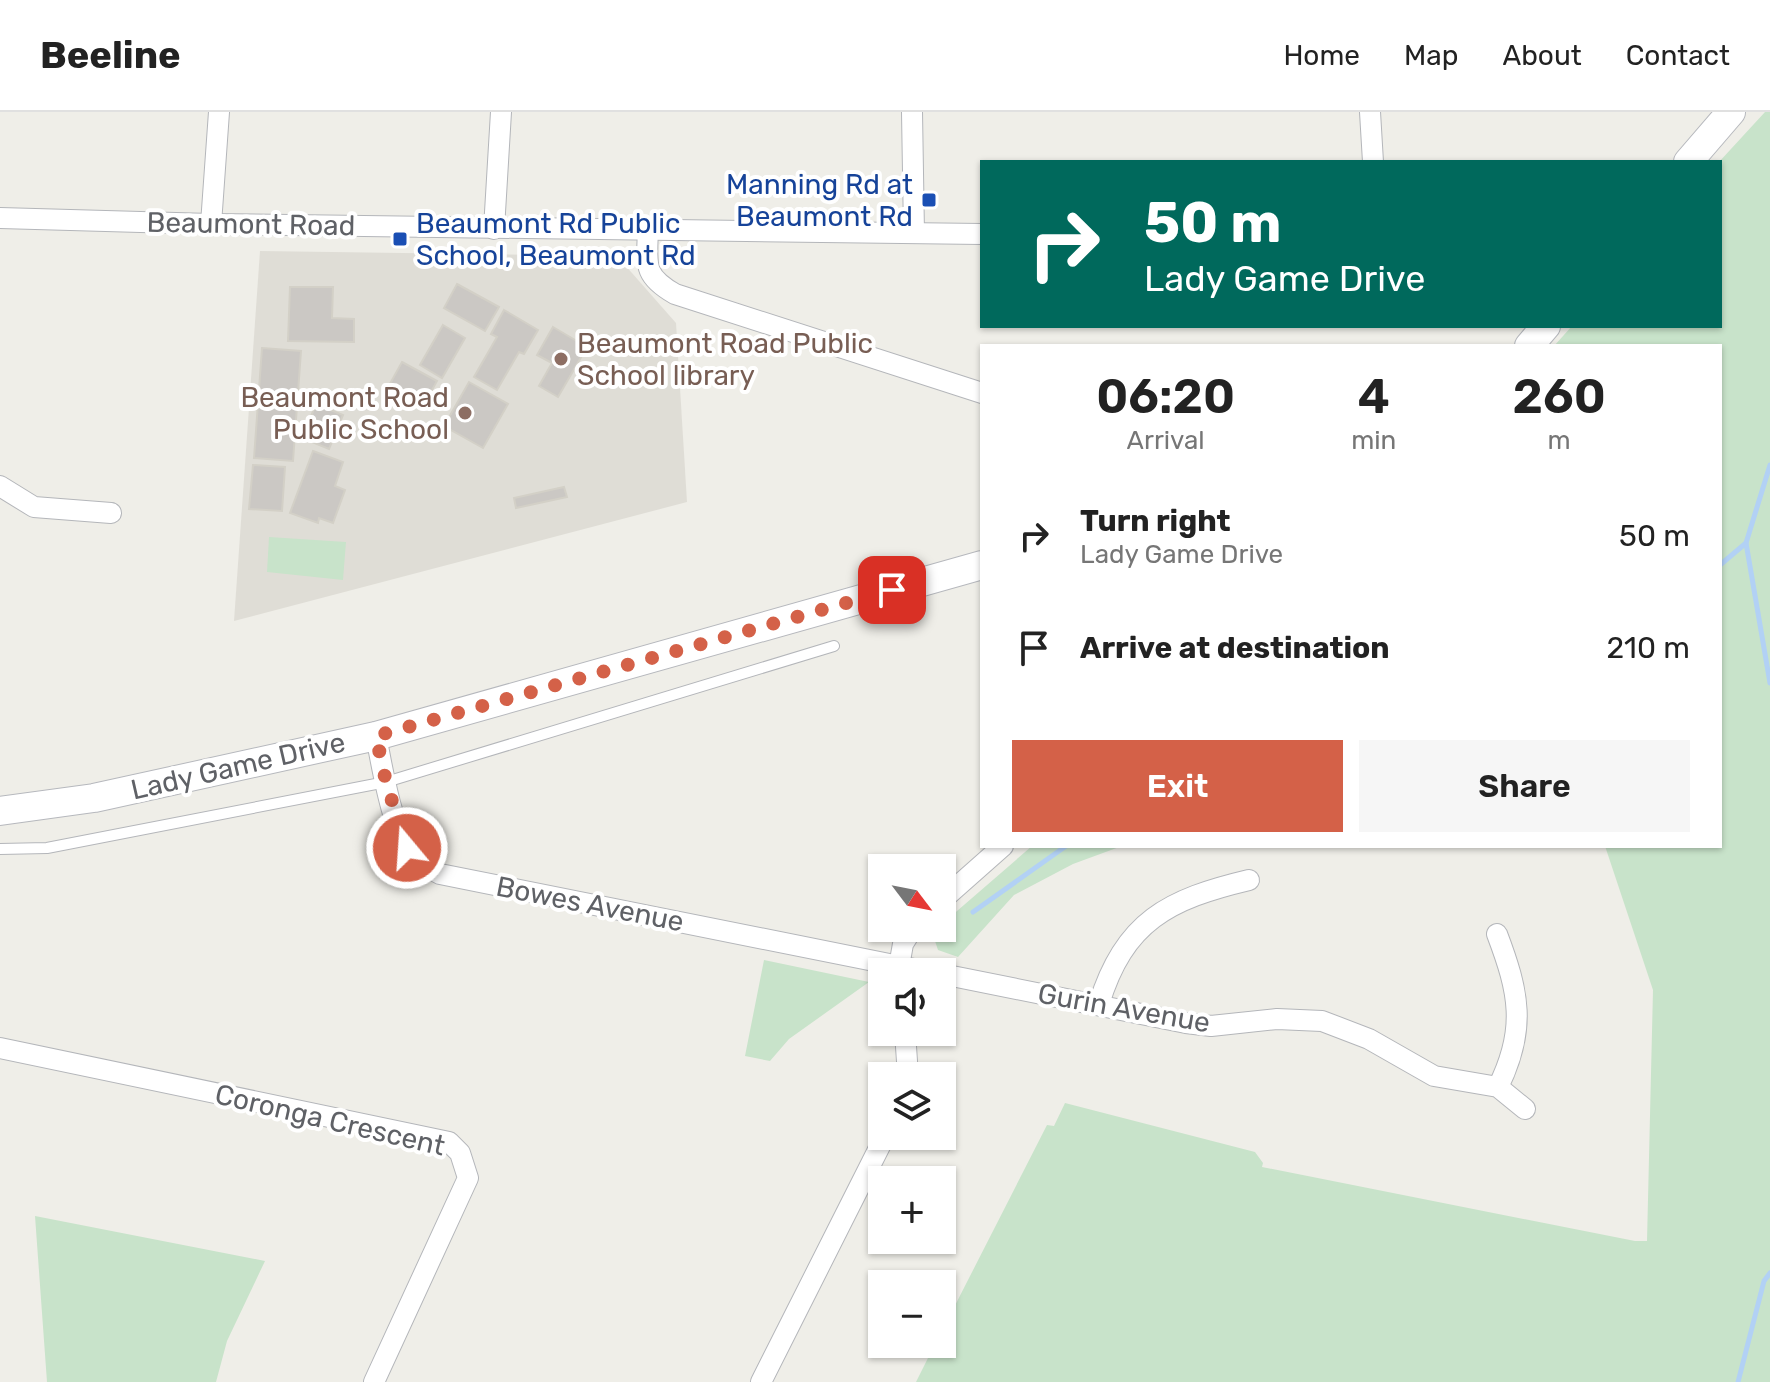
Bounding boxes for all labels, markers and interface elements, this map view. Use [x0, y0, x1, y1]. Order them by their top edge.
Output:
text: Beeline [40, 32, 181, 78]
text: Home [1283, 39, 1360, 72]
text: Map [1404, 39, 1458, 72]
text: About [1502, 39, 1582, 72]
text: Contact [1626, 39, 1730, 72]
place label: Manning Rd at Beaumont Rd [726, 168, 913, 233]
text: 50 m [1144, 190, 1281, 256]
marker: Manning Rd at Beaumont Rd [920, 191, 938, 209]
icon: right [1012, 192, 1116, 296]
street label: Beaumont Road [146, 206, 356, 242]
place label: Beaumont Rd Public School, Beaumont Rd [416, 207, 696, 272]
marker: Beaumont Rd Public School, Beaumont Rd [391, 230, 409, 248]
text: Lady Game Drive [1144, 257, 1425, 300]
place label: Beaumont Road Public School library [577, 327, 873, 392]
marker: Beaumont Road Public School library [552, 350, 570, 368]
text: 06:20 [1096, 368, 1235, 425]
text: 4 [1358, 368, 1390, 425]
text: 260 [1513, 368, 1606, 425]
place label: Beaumont Road Public School [240, 381, 449, 446]
marker: Beaumont Road Public School [456, 404, 474, 422]
text: Arrival [1127, 425, 1205, 456]
text: min [1351, 425, 1396, 456]
text: m [1548, 425, 1571, 456]
text: Turn right [1080, 503, 1231, 539]
icon: right [1012, 514, 1056, 558]
text: 50 m [1619, 518, 1690, 554]
text: Lady Game Drive [1080, 539, 1283, 570]
pin [858, 556, 926, 624]
icon: arrive [870, 568, 914, 612]
icon: arrive [1012, 626, 1056, 670]
text: Arrive at destination [1080, 630, 1390, 666]
text: 210 m [1606, 630, 1690, 666]
street label: Lady Game Drive [128, 725, 348, 807]
button: Exit [1012, 740, 1343, 832]
button: Share [1359, 740, 1690, 832]
position arrow [365, 806, 449, 890]
north arrow [868, 854, 956, 942]
map controls [868, 854, 956, 1358]
street label: Bowes Avenue [493, 870, 687, 938]
button: sound [868, 958, 956, 1046]
street label: Gurin Avenue [1035, 977, 1213, 1039]
button: layers [868, 1062, 956, 1150]
street label: Coronga Crescent [212, 1077, 448, 1163]
button: + [868, 1166, 956, 1254]
button: − [868, 1270, 956, 1358]

